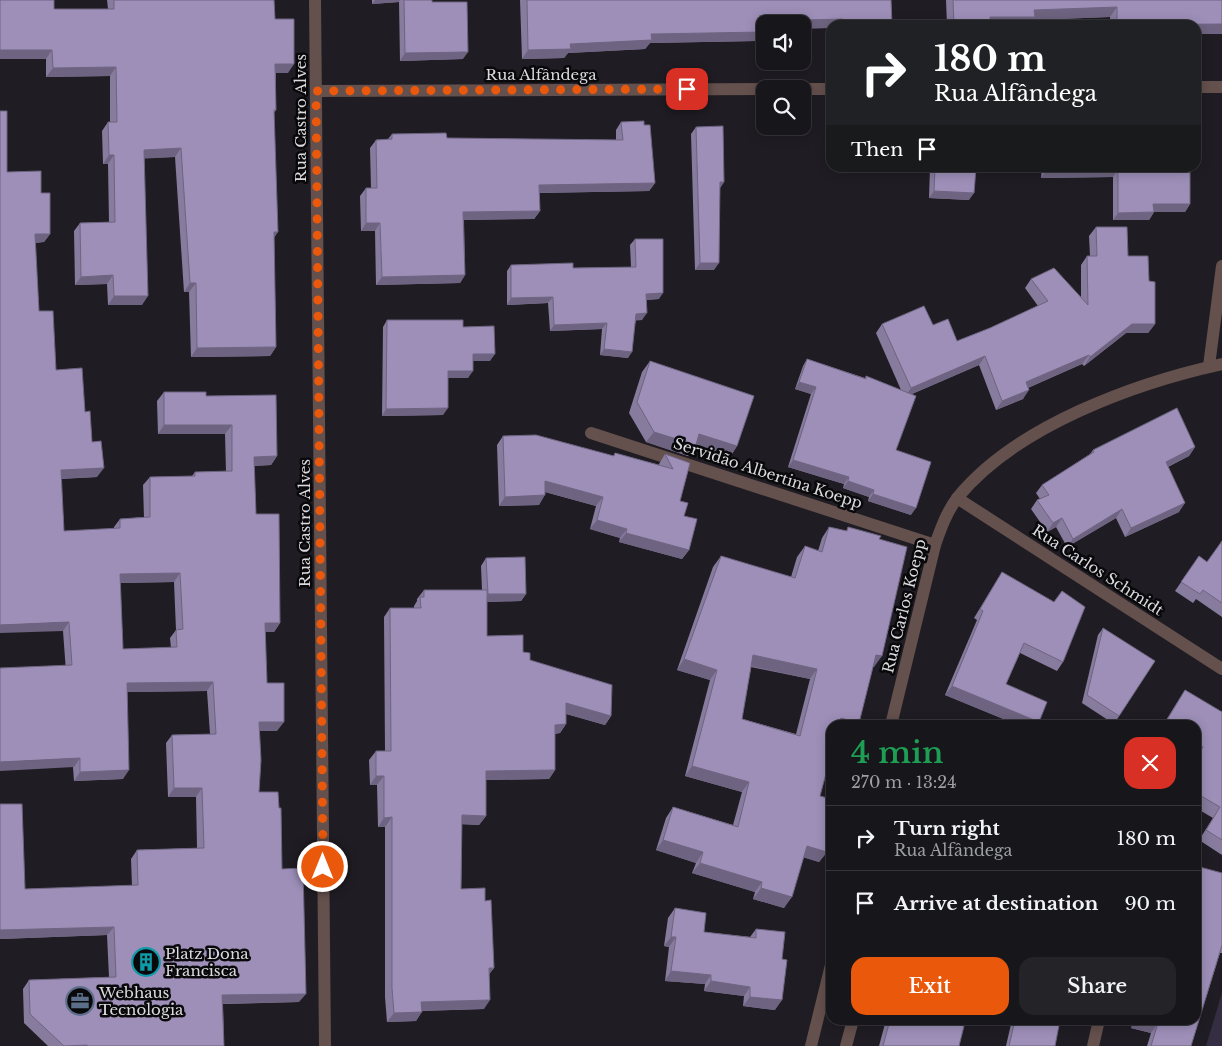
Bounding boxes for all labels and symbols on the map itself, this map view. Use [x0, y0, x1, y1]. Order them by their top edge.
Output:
street label: Rua Castro Alves [291, 54, 310, 182]
street label: Rua Alfândega [485, 65, 597, 84]
pin [666, 68, 708, 110]
street label: Servidão Albertina Koepp [671, 433, 865, 513]
street label: Rua Castro Alves [295, 459, 314, 587]
street label: Rua Carlos Schmidt [1029, 520, 1167, 620]
street label: Rua Carlos Koepp [878, 537, 930, 675]
position arrow [296, 840, 348, 892]
place label: Platz Dona Francisca [165, 944, 249, 980]
building icon: Platz Dona Francisca [131, 947, 161, 977]
place label: Webhaus Tecnologia [98, 983, 184, 1019]
office icon: Webhaus Tecnologia [65, 986, 95, 1016]

